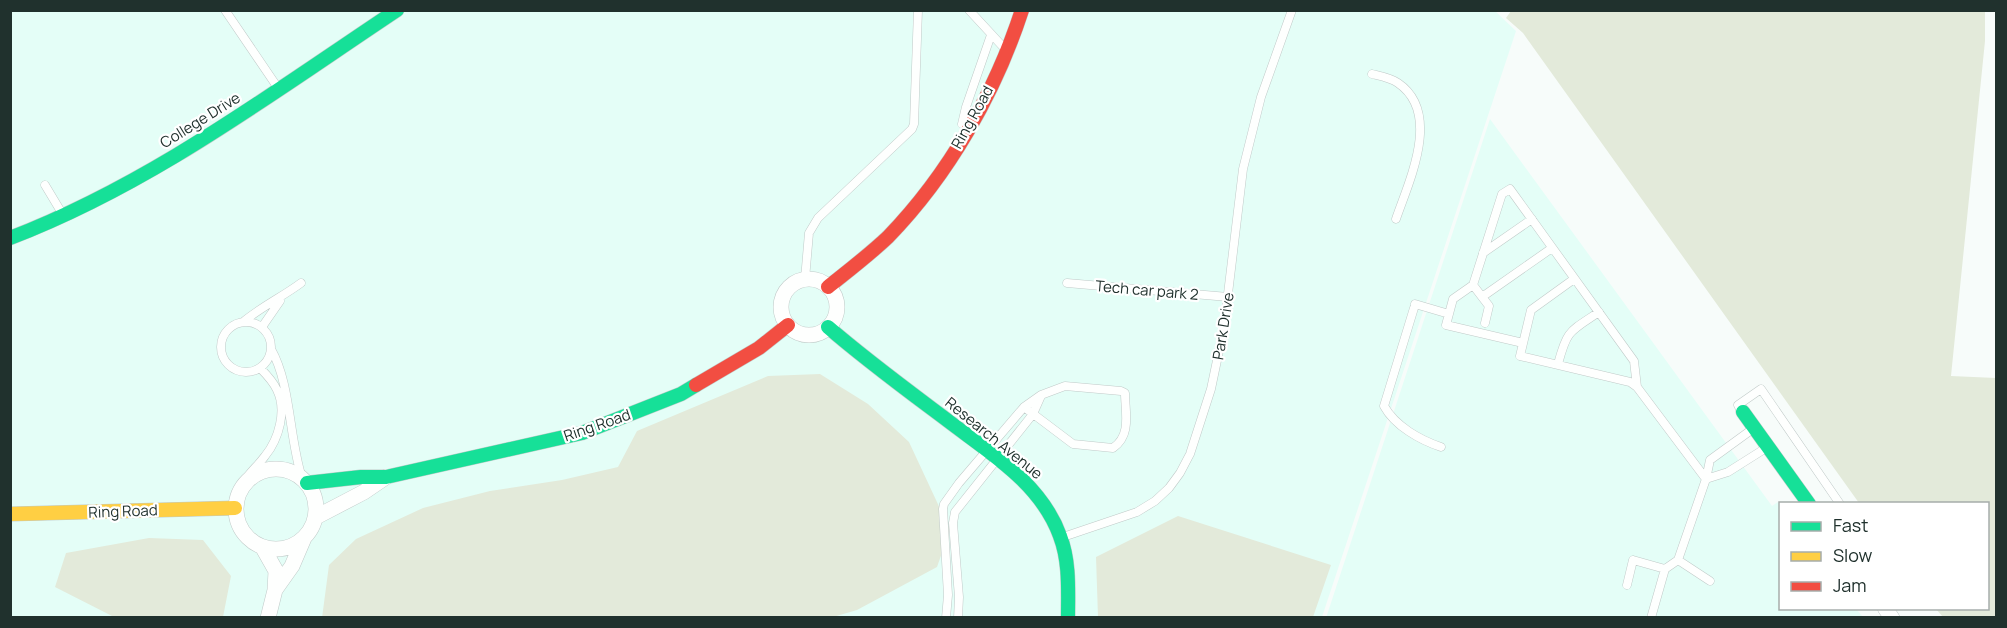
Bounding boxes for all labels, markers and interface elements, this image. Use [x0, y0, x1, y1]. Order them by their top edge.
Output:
street label: Ring Road [946, 82, 998, 152]
street label: College Drive [156, 87, 244, 153]
street label: Tech car park 2 [1095, 275, 1199, 305]
street label: Park Drive [1207, 291, 1239, 361]
street label: Research Avenue [941, 392, 1047, 484]
street label: Ring Road [561, 404, 633, 446]
street label: Ring Road [88, 499, 158, 523]
legend [1779, 502, 1989, 610]
text: Fast [1833, 513, 1868, 537]
text: Slow [1833, 543, 1873, 567]
text: Jam [1833, 573, 1867, 597]

